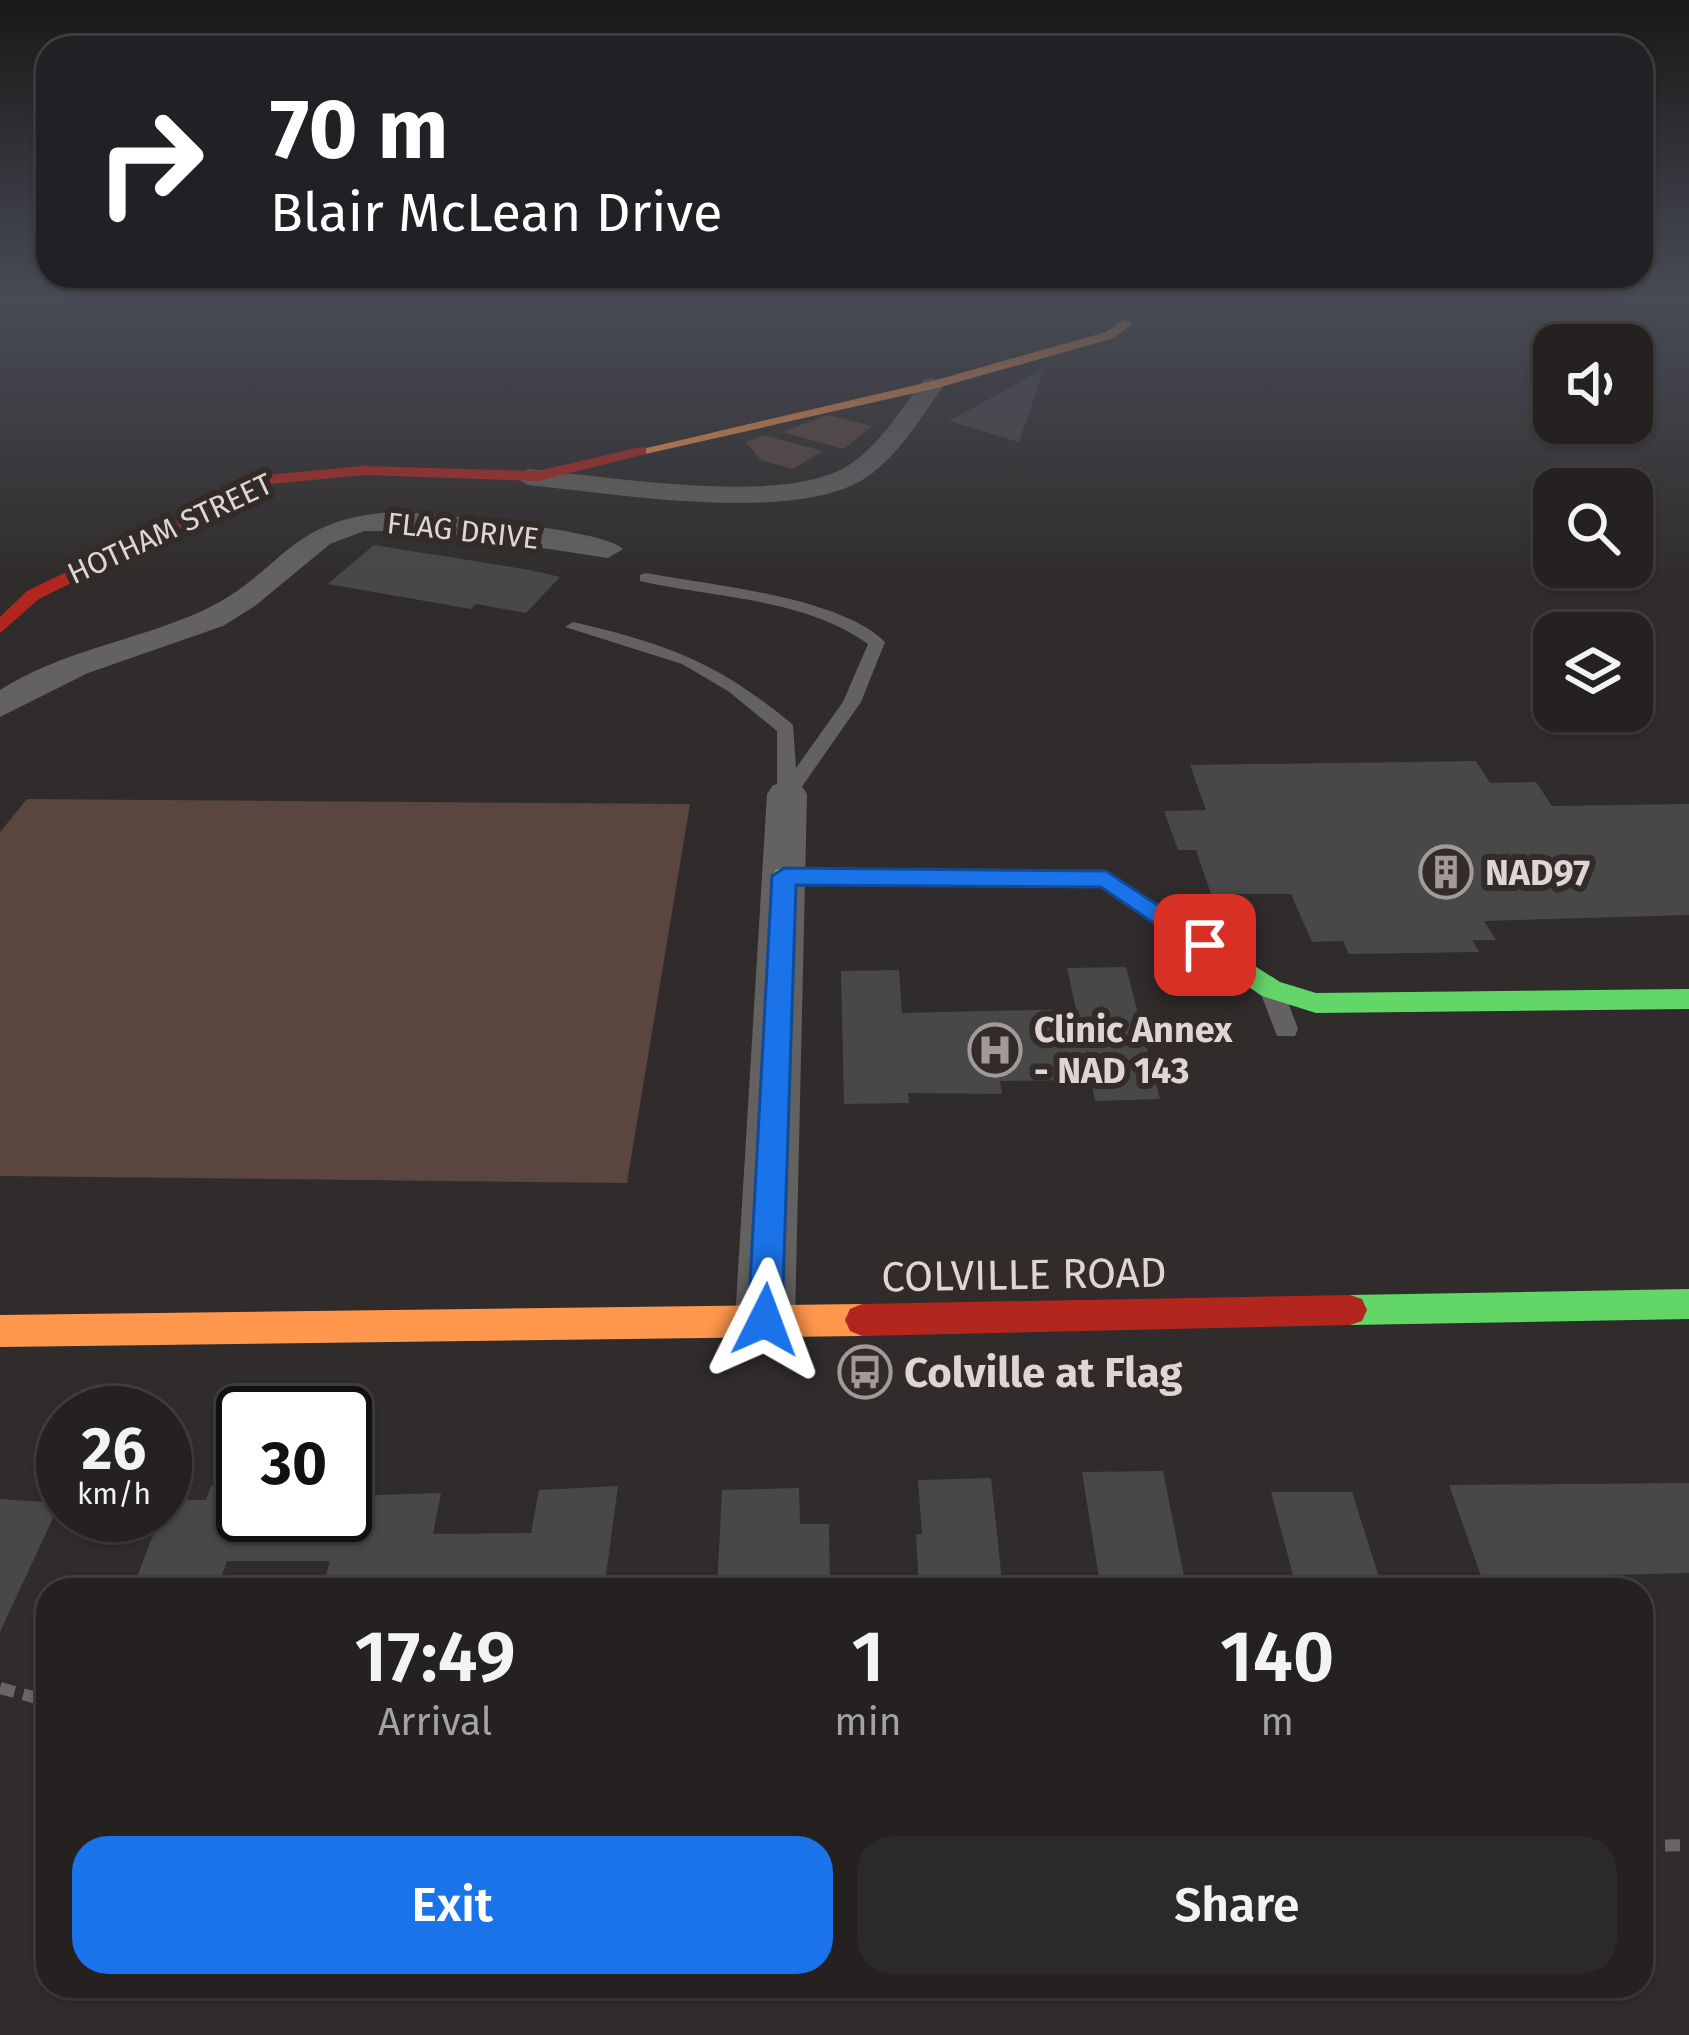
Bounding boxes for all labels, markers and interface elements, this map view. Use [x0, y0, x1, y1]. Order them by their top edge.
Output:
text: 70 m [270, 79, 448, 180]
icon: right [72, 84, 228, 240]
text: Blair McLean Drive [270, 181, 722, 245]
map controls [1533, 324, 1653, 732]
button: sound [1533, 324, 1653, 444]
street label: HOTHAM STREET [62, 466, 278, 592]
button: search [1533, 468, 1653, 588]
street label: FLAG DRIVE [385, 505, 541, 557]
button: layers [1533, 612, 1653, 732]
building icon: NAD97 [1418, 844, 1474, 900]
place label: NAD97 [1485, 851, 1590, 895]
pin [1154, 894, 1256, 996]
icon: arrive [1172, 912, 1238, 978]
place label: Clinic Annex - NAD 143 [1034, 1008, 1233, 1093]
hospital icon: Clinic Annex - NAD 143 [967, 1022, 1023, 1078]
street label: COLVILLE ROAD [881, 1248, 1167, 1302]
position arrow [702, 1257, 828, 1383]
bus stop icon: Colville at Flag [837, 1344, 893, 1400]
place label: Colville at Flag [904, 1348, 1183, 1398]
speed limit sign: 30 [216, 1386, 372, 1542]
text: 26 [82, 1413, 146, 1485]
text: km/h [77, 1476, 151, 1512]
text: 17:49 [354, 1614, 516, 1700]
text: 1 [851, 1614, 884, 1700]
text: 140 [1220, 1614, 1335, 1700]
text: Arrival [378, 1699, 492, 1745]
text: min [834, 1699, 902, 1745]
text: m [1261, 1699, 1294, 1745]
button: Exit [72, 1836, 833, 1974]
button: Share [857, 1836, 1617, 1974]

